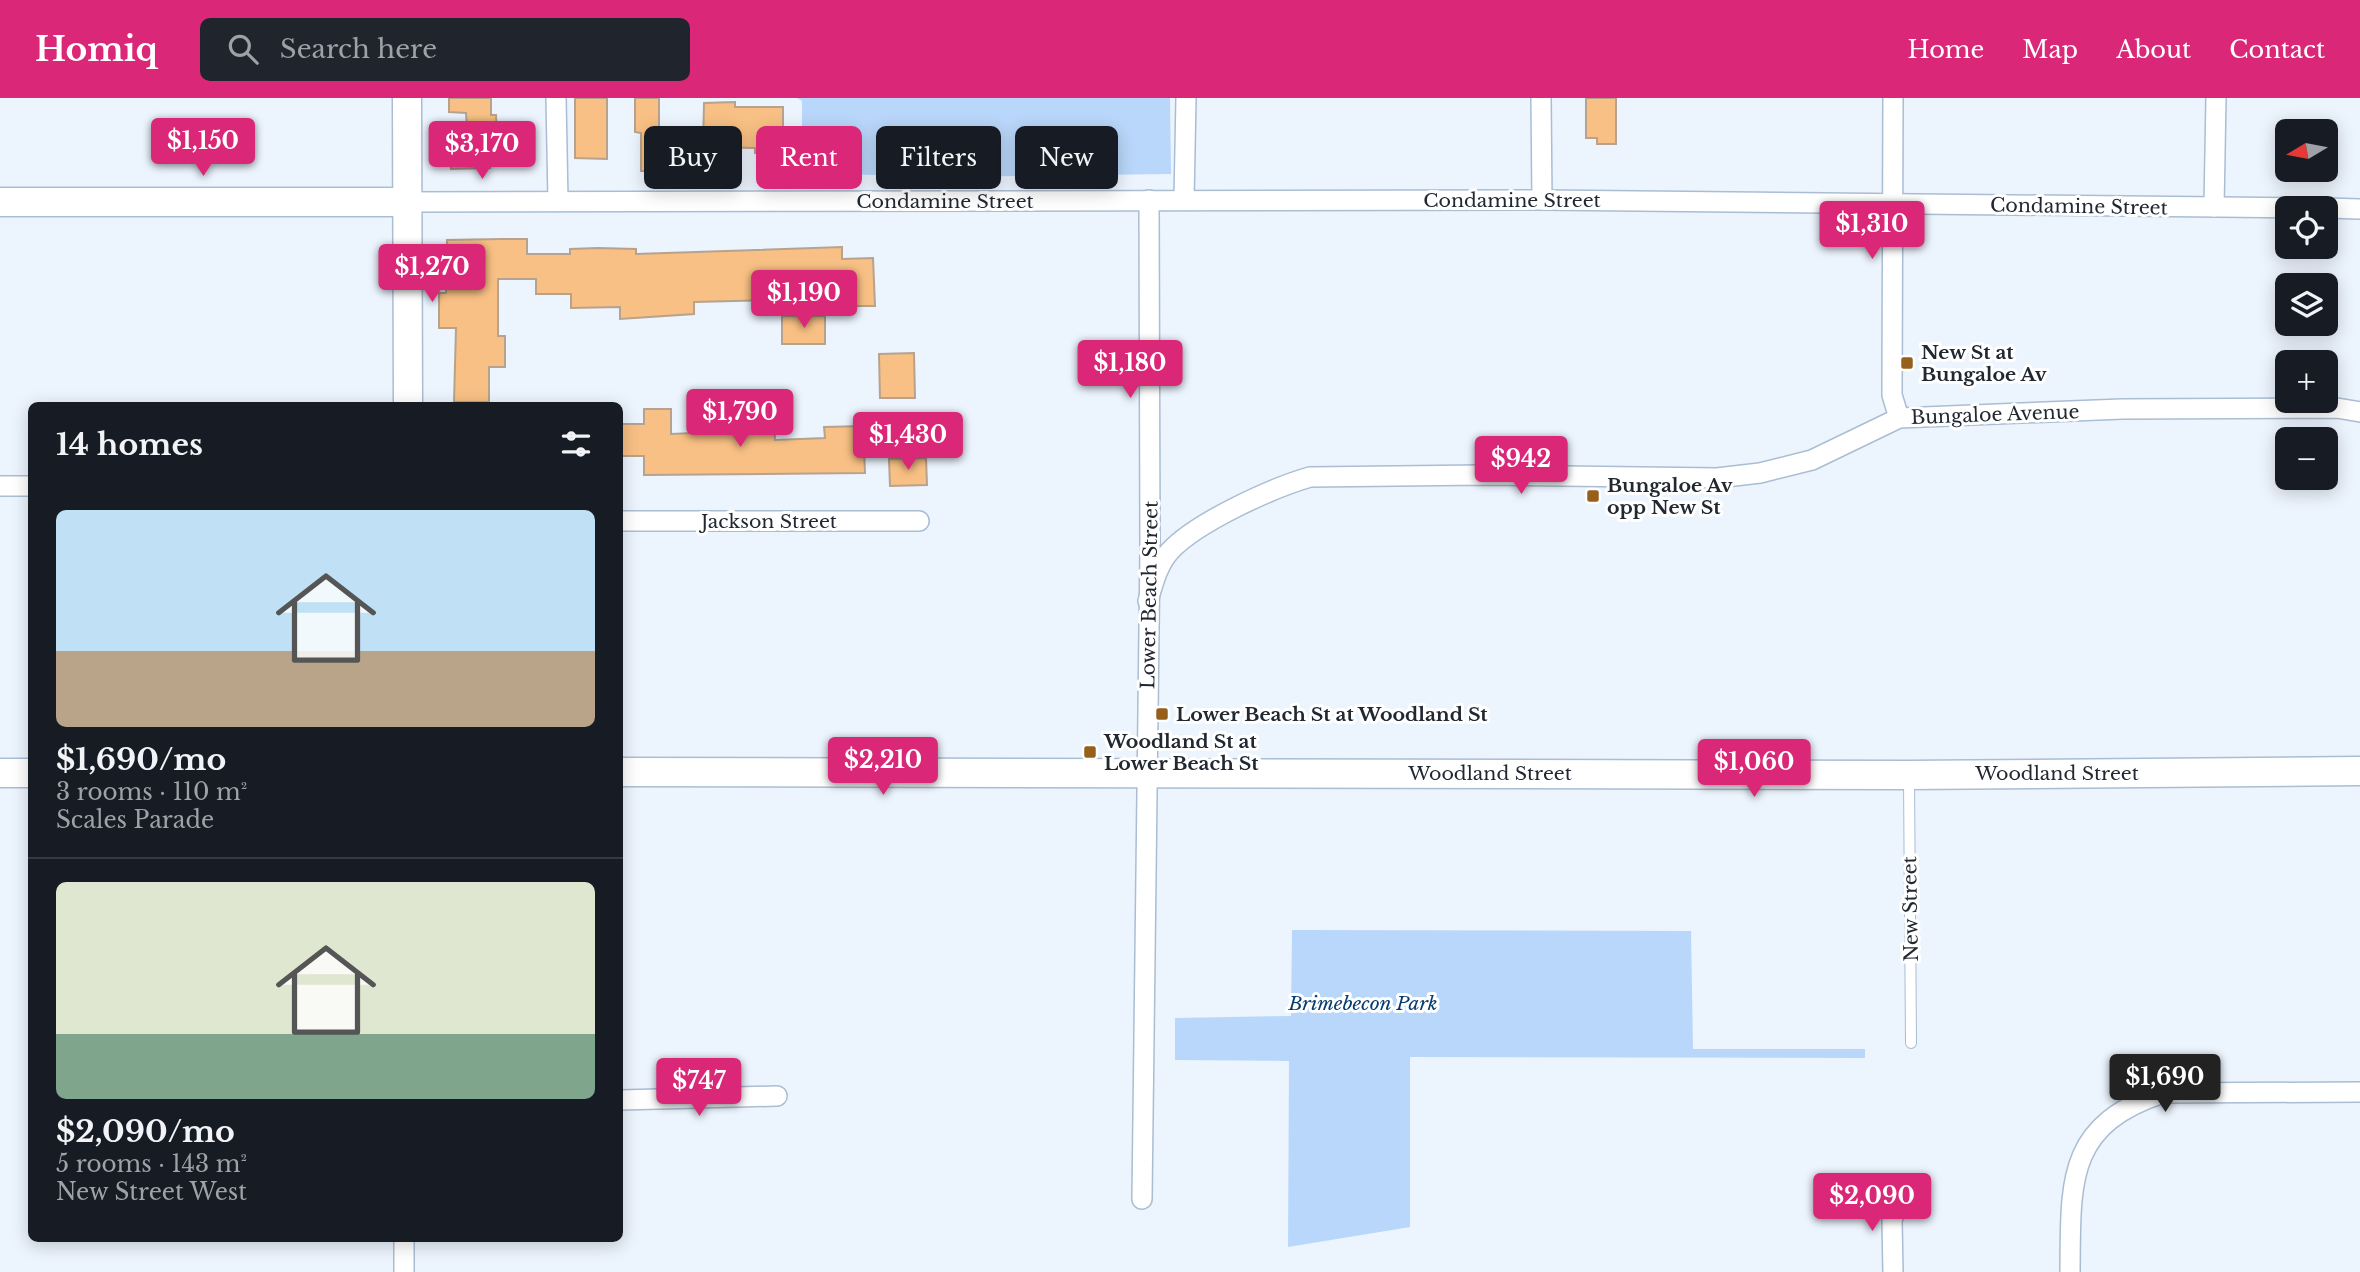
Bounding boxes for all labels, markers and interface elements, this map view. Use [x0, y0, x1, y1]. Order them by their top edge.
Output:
search box [200, 18, 690, 81]
text: Homiq [35, 29, 158, 70]
icon: search [224, 30, 262, 68]
text: Search here [280, 33, 437, 65]
text: Home [1908, 35, 1984, 64]
text: Map [2022, 35, 2078, 64]
text: About [2116, 35, 2191, 64]
text: Contact [2229, 35, 2325, 64]
pin: $1,150 [146, 118, 260, 178]
north arrow [2275, 119, 2338, 182]
map controls [2275, 119, 2338, 490]
pin: $3,170 [425, 122, 539, 181]
chip: Buy [644, 126, 742, 189]
chip: Rent [756, 126, 862, 189]
chip: Filters [876, 126, 1001, 189]
chip: New [1015, 126, 1118, 189]
text: $1,150 [167, 127, 239, 155]
text: $3,170 [445, 130, 519, 158]
street label: Condamine Street [1423, 189, 1602, 212]
street label: Condamine Street [856, 190, 1035, 213]
street label: Condamine Street [1990, 193, 2169, 220]
button: locate [2275, 196, 2338, 259]
pin: $1,310 [1815, 202, 1929, 261]
text: $1,310 [1836, 210, 1908, 238]
pin: $1,270 [375, 244, 489, 304]
text: $1,270 [394, 253, 470, 281]
pin: $1,190 [747, 271, 861, 330]
button: layers [2275, 273, 2338, 336]
text: $1,190 [767, 279, 841, 307]
pin: $1,180 [1073, 341, 1187, 400]
place label: New St at Bungaloe Av [1921, 341, 2047, 386]
text: $1,180 [1094, 349, 1166, 377]
button: + [2275, 350, 2338, 413]
marker: New St at Bungaloe Av [1899, 355, 1915, 371]
pin: $1,790 [683, 390, 797, 449]
text: $1,790 [702, 398, 778, 426]
street label: Bungaloe Avenue [1910, 400, 2080, 429]
pin: $1,430 [851, 412, 965, 472]
text: $1,430 [869, 421, 947, 449]
icon: filters [557, 425, 595, 463]
text: 14 homes [56, 426, 203, 463]
button: − [2275, 427, 2338, 490]
pin: $942 [1480, 436, 1562, 496]
text: $942 [1491, 445, 1551, 473]
place label: Bungaloe Av opp New St [1607, 474, 1733, 519]
marker: Bungaloe Av opp New St [1585, 488, 1601, 504]
street label: Lower Beach Street [1136, 500, 1163, 689]
street label: Jackson Street [698, 510, 838, 533]
icon: home [263, 555, 389, 681]
place label: Lower Beach St at Woodland St [1176, 703, 1488, 726]
marker: Lower Beach St at Woodland St [1154, 706, 1170, 722]
place label: Woodland St at Lower Beach St [1103, 730, 1259, 775]
pin: $2,210 [826, 738, 940, 797]
pin: $1,060 [1697, 740, 1811, 799]
text: $1,690/mo [56, 741, 226, 778]
marker: Woodland St at Lower Beach St [1082, 744, 1098, 760]
text: $2,210 [844, 746, 922, 774]
text: $1,060 [1714, 748, 1794, 776]
street label: Woodland Street [1407, 762, 1573, 785]
street label: Woodland Street [1974, 762, 2140, 785]
text: 3 rooms · 110 m² [56, 778, 247, 806]
text: Scales Parade [56, 806, 214, 834]
street label: New Street [1898, 855, 1923, 962]
icon: home [263, 927, 389, 1053]
park label: Brimebecon Park [1287, 992, 1438, 1015]
pin: $1,690 [2108, 1054, 2222, 1114]
pin: $747 [658, 1058, 740, 1118]
text: $1,690 [2126, 1063, 2204, 1091]
text: $747 [672, 1067, 726, 1095]
text: $2,090/mo [56, 1113, 235, 1150]
text: 5 rooms · 143 m² [56, 1150, 247, 1178]
pin: $2,090 [1815, 1174, 1929, 1233]
text: New Street West [56, 1178, 247, 1206]
text: $2,090 [1829, 1182, 1915, 1210]

